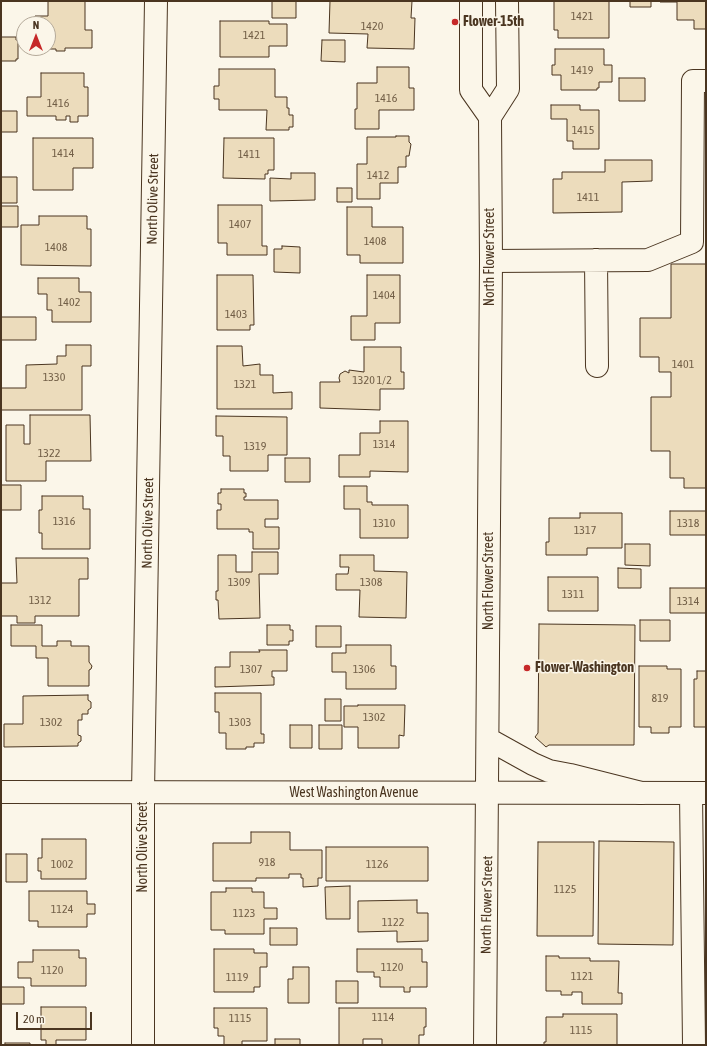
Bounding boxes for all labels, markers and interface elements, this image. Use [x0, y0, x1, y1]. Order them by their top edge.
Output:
house number: 1421 [571, 9, 593, 23]
place label: Flower-15th [463, 14, 524, 30]
north arrow [16, 16, 56, 56]
marker: Flower-15th [450, 17, 460, 27]
text: N [33, 19, 39, 31]
house number: 1420 [361, 19, 383, 33]
house number: 1421 [243, 28, 265, 42]
house number: 1419 [571, 63, 593, 77]
house number: 1416 [375, 91, 397, 105]
house number: 1416 [47, 96, 69, 110]
house number: 1415 [572, 123, 594, 137]
house number: 1414 [52, 146, 74, 160]
house number: 1411 [238, 147, 260, 161]
street label: North Olive Street [144, 153, 162, 245]
house number: 1412 [367, 168, 389, 182]
house number: 1411 [577, 190, 599, 204]
street label: North Flower Street [482, 208, 498, 306]
house number: 1407 [229, 217, 251, 231]
house number: 1408 [364, 234, 386, 248]
house number: 1408 [45, 240, 67, 254]
house number: 1404 [373, 288, 395, 302]
house number: 1402 [58, 295, 80, 309]
house number: 1403 [225, 307, 247, 321]
house number: 1401 [672, 357, 694, 371]
house number: 1330 [43, 370, 65, 384]
house number: 1320 1/2 [352, 373, 392, 387]
house number: 1321 [234, 377, 256, 391]
house number: 1314 [373, 437, 395, 451]
house number: 1319 [244, 439, 266, 453]
house number: 1322 [38, 446, 60, 460]
street label: North Olive Street [139, 477, 157, 569]
house number: 1316 [53, 514, 75, 528]
house number: 1310 [373, 516, 395, 530]
house number: 1318 [677, 516, 699, 530]
house number: 1317 [574, 523, 596, 537]
street label: North Flower Street [481, 532, 497, 630]
house number: 1309 [228, 575, 250, 589]
house number: 1308 [360, 575, 382, 589]
house number: 1311 [562, 587, 584, 601]
house number: 1312 [29, 593, 51, 607]
house number: 1314 [677, 594, 699, 608]
place label: Flower-Washington [535, 660, 634, 676]
house number: 1307 [240, 662, 262, 676]
house number: 1306 [353, 662, 375, 676]
marker: Flower-Washington [522, 663, 532, 673]
house number: 819 [652, 691, 668, 705]
house number: 1302 [363, 710, 385, 724]
house number: 1302 [40, 715, 62, 729]
house number: 1303 [229, 715, 251, 729]
street label: West Washington Avenue [290, 785, 418, 801]
street label: North Olive Street [135, 801, 151, 893]
house number: 918 [259, 855, 275, 869]
street label: North Flower Street [478, 856, 496, 954]
house number: 1002 [51, 857, 73, 871]
house number: 1126 [366, 857, 388, 871]
house number: 1125 [554, 882, 576, 896]
house number: 1124 [51, 902, 73, 916]
house number: 1123 [233, 906, 255, 920]
house number: 1122 [382, 915, 404, 929]
house number: 1120 [381, 960, 403, 974]
house number: 1120 [41, 963, 63, 977]
house number: 1121 [571, 969, 593, 983]
house number: 1119 [226, 970, 248, 984]
scale bar [18, 1004, 94, 1030]
house number: 1114 [372, 1010, 394, 1024]
house number: 1115 [229, 1011, 251, 1025]
text: 20 m [23, 1012, 45, 1026]
house number: 1115 [570, 1023, 592, 1037]

